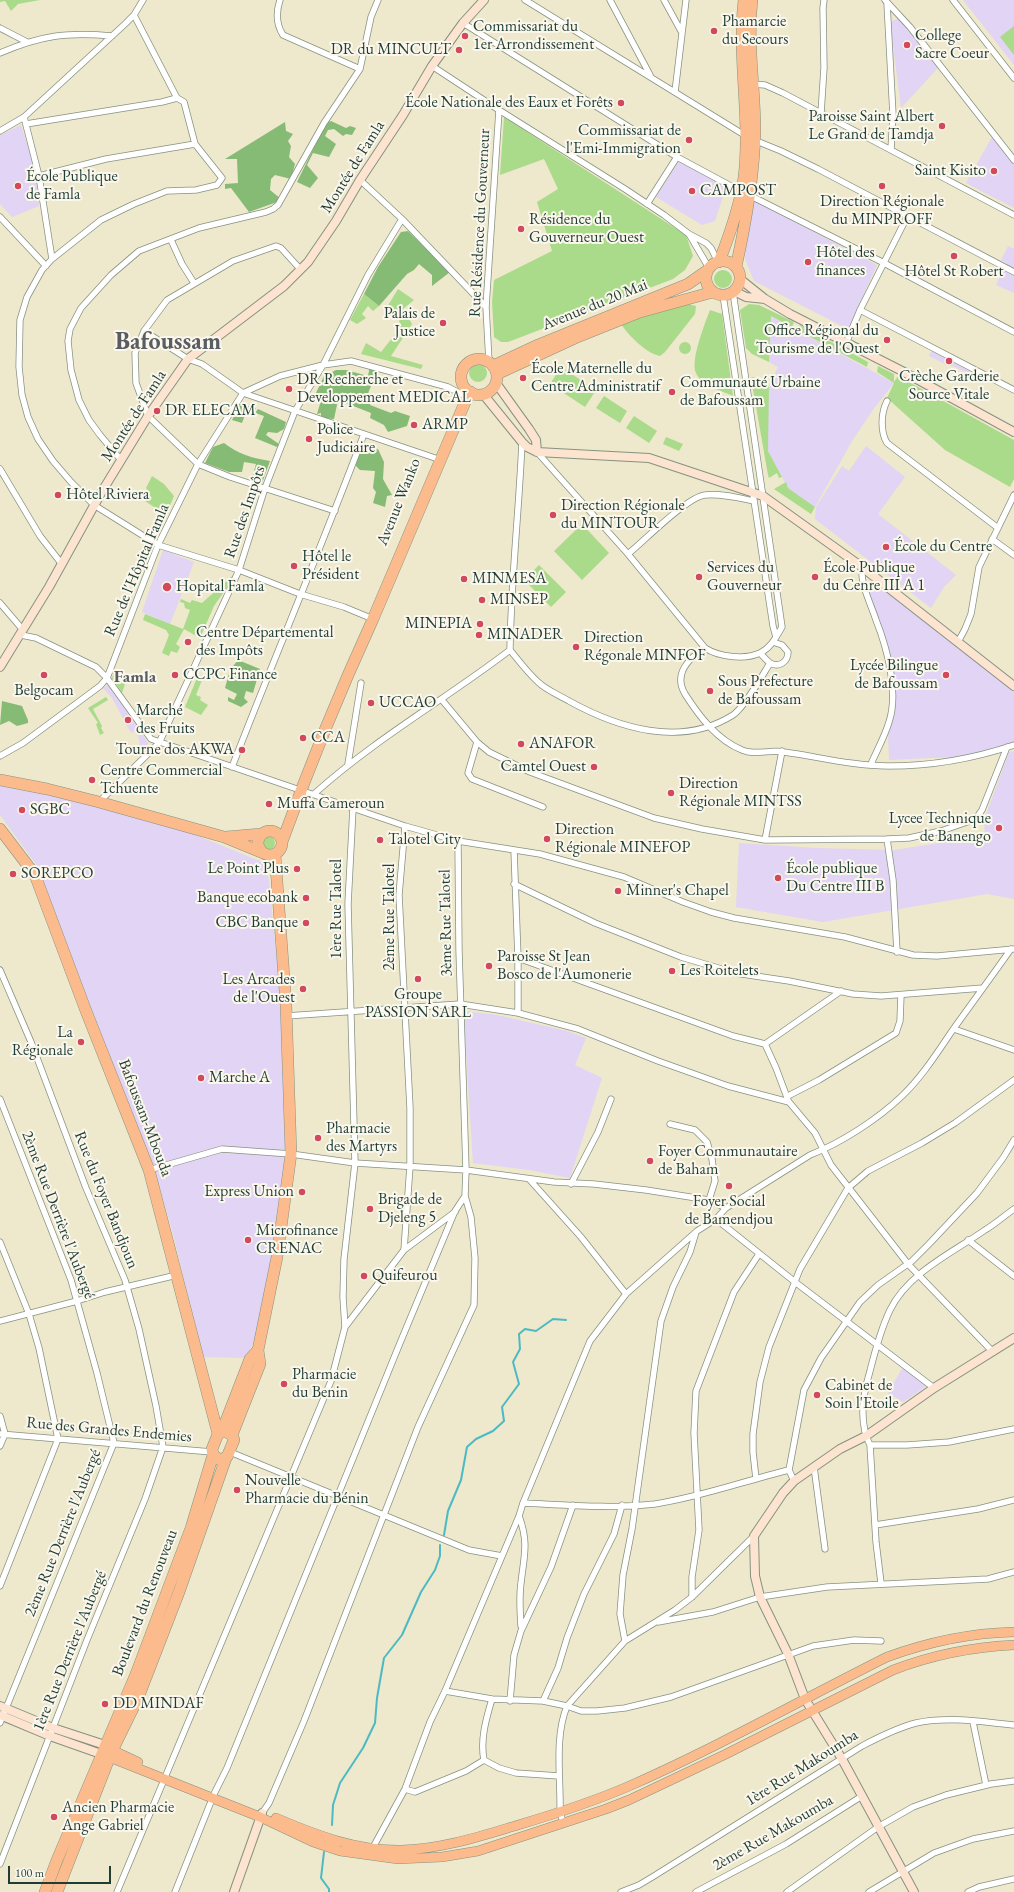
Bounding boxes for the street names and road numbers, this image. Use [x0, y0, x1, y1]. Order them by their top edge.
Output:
street label: Montée de Famla [317, 117, 389, 217]
street label: Rue Résidence du Gouverneur [465, 128, 495, 318]
street label: Avenue du 20 Mai [540, 275, 650, 335]
street label: Montée de Famla [97, 367, 171, 465]
street label: Avenue Wanko [373, 456, 425, 548]
street label: Rue des Impôts [220, 463, 270, 561]
street label: Rue de l'Hôpital Famla [100, 501, 174, 639]
street label: 1ère Rue Talotel [327, 859, 347, 959]
street label: 2ème Rue Talotel [380, 863, 400, 971]
street label: 3ème Rue Talotel [435, 869, 457, 977]
street label: Bafoussam-Mbouda [114, 1057, 176, 1179]
street label: 2ème Rue Derrière l'Aubergé [17, 1128, 99, 1302]
street label: Rue du Foyer Bandjoun [70, 1129, 142, 1271]
street label: Rue des Grandes Endemies [25, 1413, 193, 1447]
street label: 2ème Rue Derrière l'Aubergé [21, 1447, 105, 1619]
street label: Boulevard du Renouveau [108, 1527, 182, 1679]
street label: 1ère Rue Derrière l'Aubergé [29, 1568, 111, 1734]
street label: 1ère Rue Makoumba [742, 1726, 862, 1810]
street label: 2ème Rue Makoumba [709, 1791, 837, 1875]

